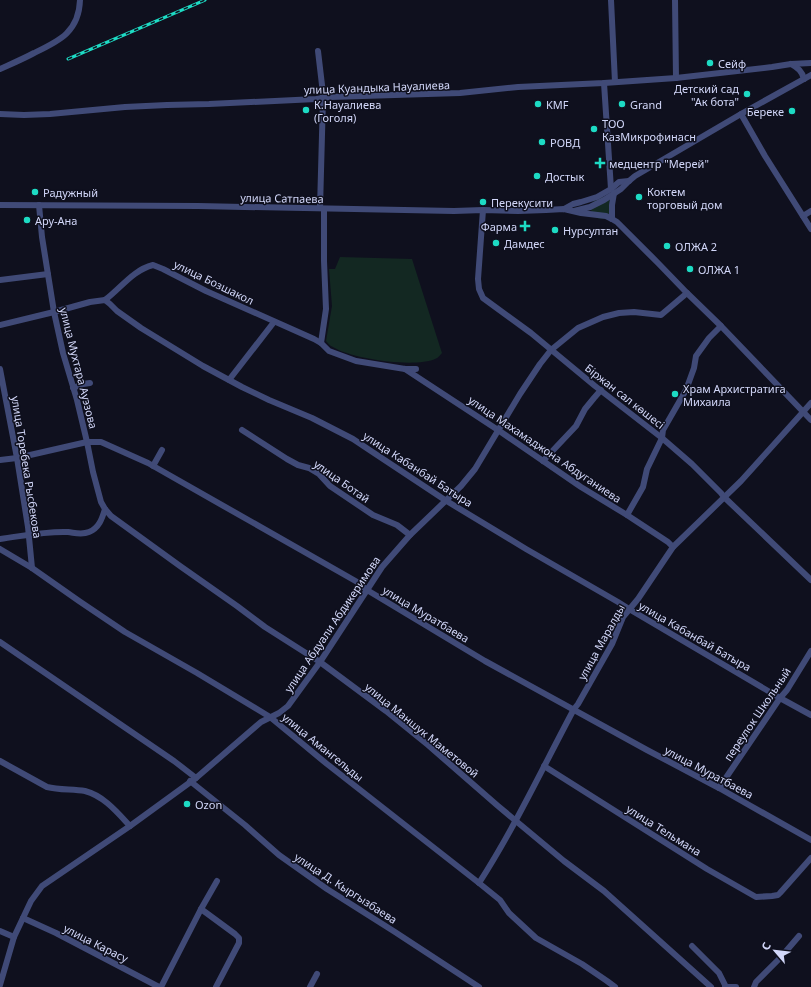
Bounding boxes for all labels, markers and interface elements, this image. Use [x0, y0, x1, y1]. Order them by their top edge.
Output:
place label: Сейф [718, 56, 746, 71]
marker: Сейф [705, 58, 715, 68]
street label: улица Куандыка Науалиева [304, 77, 450, 97]
place label: Детский сад "Ак бота" [674, 81, 739, 109]
marker: Детский сад "Ак бота" [742, 89, 752, 99]
place label: К.Науалиева (Гоголя) [314, 97, 381, 125]
place label: KMF [546, 97, 569, 112]
place label: Grand [630, 97, 662, 112]
marker: KMF [533, 99, 543, 109]
marker: Grand [617, 99, 627, 109]
place label: Береке [747, 104, 784, 119]
marker: К.Науалиева (Гоголя) [301, 105, 311, 115]
marker: Береке [787, 106, 797, 116]
place label: ТОО КазМикрофинасн [602, 116, 696, 144]
marker: ТОО КазМикрофинасн [589, 124, 599, 134]
place label: РОВД [550, 135, 580, 150]
marker: РОВД [537, 137, 547, 147]
place label: медцентр "Мерей" [609, 156, 709, 171]
marker: медцентр "Мерей" [594, 157, 606, 169]
place label: Достык [545, 169, 584, 184]
marker: Достык [532, 171, 542, 181]
place label: Коктем торговый дом [647, 184, 722, 212]
place label: Радужный [43, 185, 98, 200]
marker: Радужный [30, 187, 40, 197]
street label: улица Сатпаева [240, 190, 324, 206]
marker: Коктем торговый дом [634, 192, 644, 202]
place label: Перекусити [491, 195, 553, 210]
marker: Перекусити [478, 197, 488, 207]
place label: Ару-Ана [35, 213, 77, 228]
marker: Ару-Ана [22, 215, 32, 225]
place label: Фарма [481, 219, 517, 234]
marker: Фарма [520, 221, 530, 231]
place label: Нурсултан [563, 223, 618, 238]
marker: Нурсултан [550, 225, 560, 235]
place label: Дамдес [504, 236, 545, 251]
marker: Дамдес [491, 238, 501, 248]
place label: ОЛЖА 2 [675, 239, 717, 254]
marker: ОЛЖА 2 [662, 241, 672, 251]
street label: улица Бозшакол [171, 256, 257, 308]
place label: ОЛЖА 1 [698, 262, 740, 277]
marker: ОЛЖА 1 [685, 264, 695, 274]
street label: улица Мухтара Ауэзова [57, 306, 101, 430]
street label: Біржан сал көшесі [582, 360, 668, 432]
place label: Храм Архистратига Михаила [683, 381, 786, 409]
marker: Храм Архистратига Михаила [670, 389, 680, 399]
street label: улица Махамаджона Абдуганиева [465, 392, 625, 506]
street label: улица Торебека Рысбекова [8, 395, 46, 539]
street label: улица Кабанбай Батыра [360, 428, 476, 510]
street label: улица Ботай [311, 456, 373, 506]
street label: улица Абдуали Абдикеримова [281, 553, 383, 695]
street label: улица Муратбаева [380, 582, 472, 646]
street label: улица Кабанбай Батыра [636, 598, 754, 674]
street label: улица Маралды [574, 601, 628, 683]
street label: переулок Школьный [720, 664, 794, 764]
street label: улица Маншук Маметовой [362, 679, 482, 781]
street label: улица Амангельды [279, 710, 367, 784]
street label: улица Муратбаева [662, 742, 756, 802]
place label: Ozon [195, 797, 222, 812]
marker: Ozon [182, 799, 192, 809]
street label: улица Тельмана [624, 801, 704, 859]
street label: улица Д. Кыргызбаева [292, 849, 400, 927]
street label: улица Карасу [61, 920, 131, 966]
north arrow [755, 931, 795, 971]
text: С [757, 939, 774, 953]

